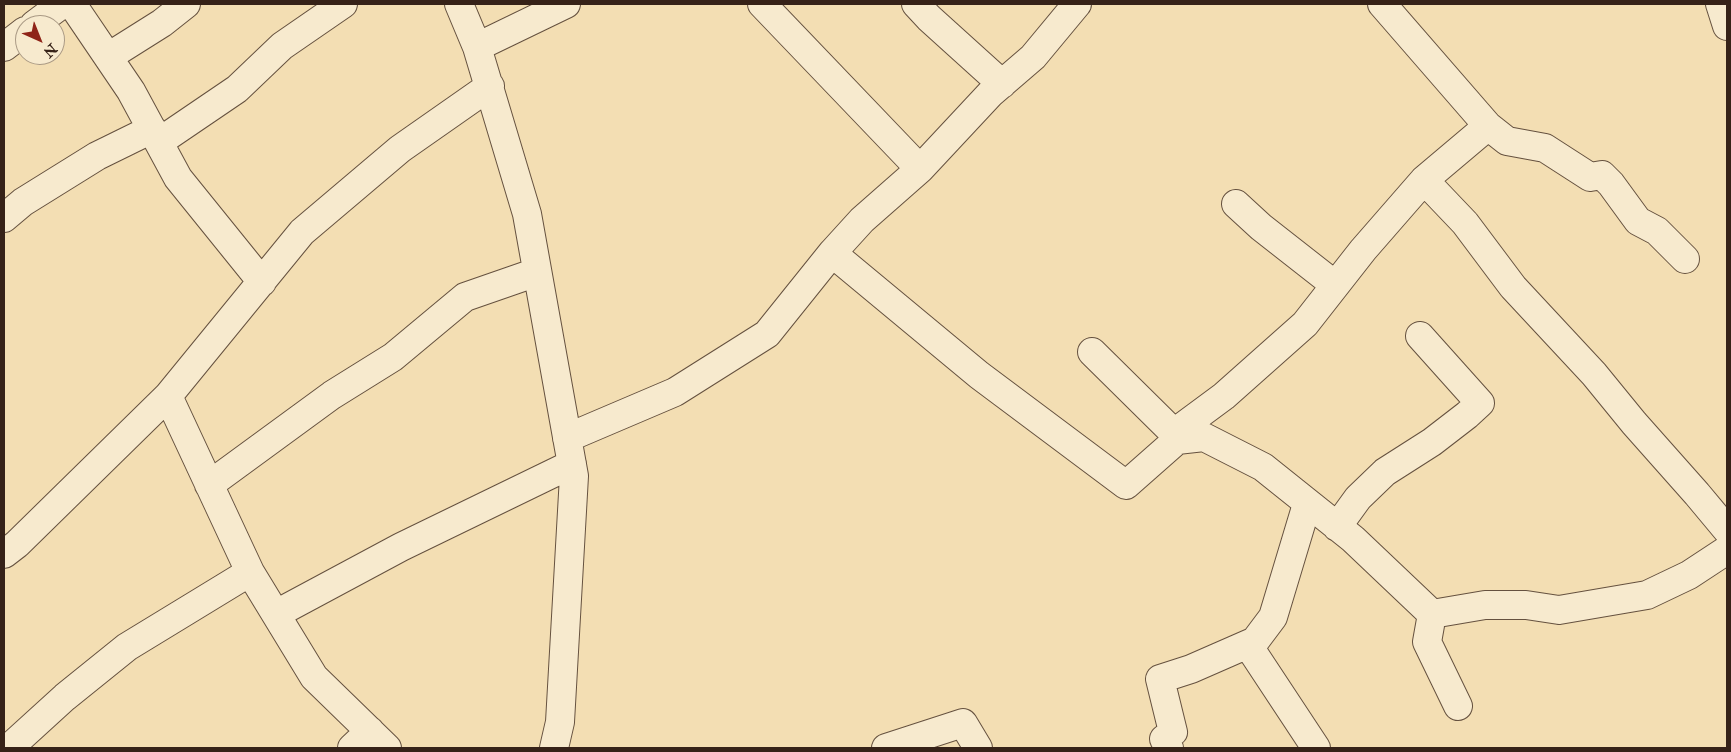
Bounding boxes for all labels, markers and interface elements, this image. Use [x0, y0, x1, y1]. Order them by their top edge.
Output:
north arrow [15, 15, 65, 65]
text: N [40, 40, 60, 61]

